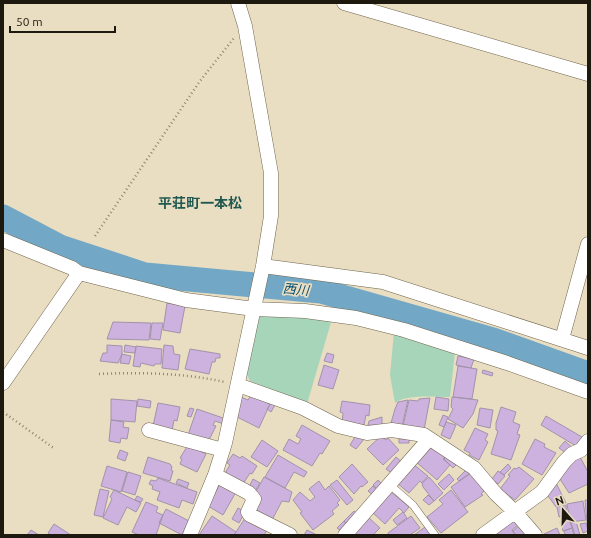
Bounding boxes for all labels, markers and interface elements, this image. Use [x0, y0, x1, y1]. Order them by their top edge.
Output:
scale bar [10, 8, 115, 34]
text: 50 m [16, 15, 43, 28]
district label: 平荘町一本松 [158, 195, 242, 211]
water label: 西川 [282, 281, 312, 297]
north arrow [543, 490, 583, 530]
text: N [554, 494, 565, 508]

